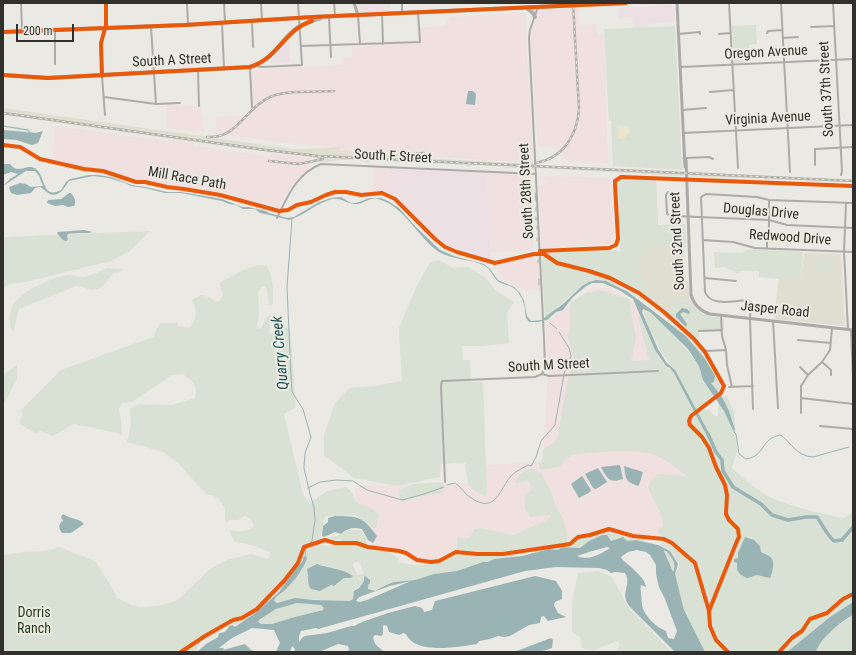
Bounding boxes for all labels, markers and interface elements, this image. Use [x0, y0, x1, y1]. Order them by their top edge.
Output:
scale bar [18, 16, 76, 42]
text: 200 m [23, 24, 53, 38]
street label: South 37th Street [816, 41, 838, 137]
street label: Oregon Avenue [724, 42, 808, 64]
street label: South A Street [132, 51, 212, 71]
street label: Virginia Avenue [725, 108, 811, 130]
street label: South 28th Street [516, 143, 538, 239]
street label: South F Street [354, 147, 432, 167]
street label: Mill Race Path [147, 164, 227, 194]
street label: South 32nd Street [667, 191, 689, 291]
street label: Douglas Drive [722, 200, 800, 224]
street label: Redwood Drive [748, 227, 832, 249]
street label: Jasper Road [740, 298, 810, 322]
water label: Quarry Creek [269, 315, 293, 391]
street label: South M Street [508, 355, 590, 377]
park label: Dorris Ranch [17, 605, 51, 638]

